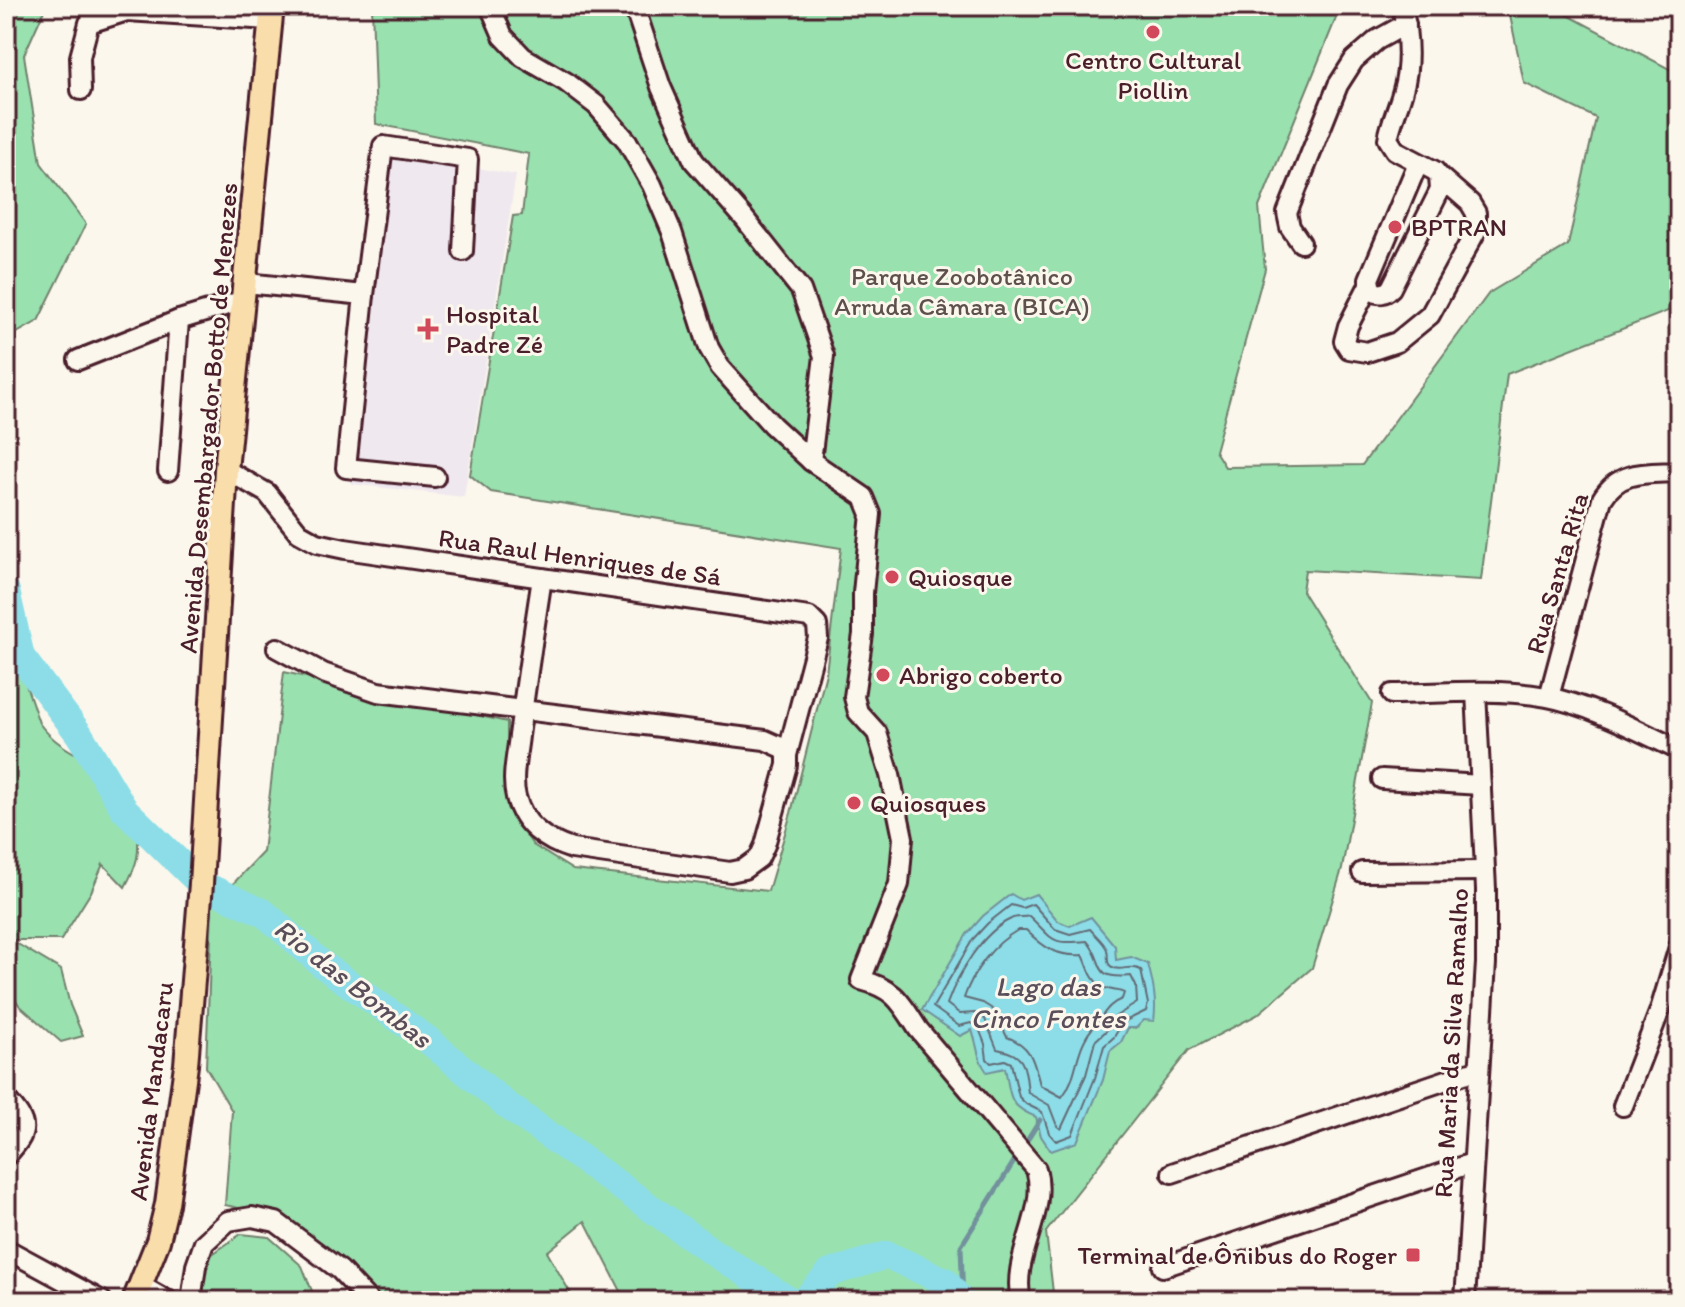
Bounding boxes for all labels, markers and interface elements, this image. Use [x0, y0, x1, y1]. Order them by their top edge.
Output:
marker: Centro Cultural Piollin [1144, 23, 1162, 41]
place label: Centro Cultural Piollin [1065, 44, 1241, 106]
street label: Avenida Desembargador Botto de Menezes [171, 181, 245, 655]
place label: BPTRAN [1411, 211, 1507, 243]
marker: BPTRAN [1386, 218, 1404, 236]
park label: Parque Zoobotânico Arruda Câmara (BICA) [834, 260, 1090, 322]
place label: Hospital Padre Zé [446, 298, 543, 360]
marker: Hospital Padre Zé [417, 318, 439, 340]
street label: Rua Santa Rita [1519, 488, 1595, 657]
street label: Rua Raul Henriques de Sá [437, 521, 724, 593]
place label: Quiosque [908, 561, 1013, 593]
marker: Quiosque [883, 568, 901, 586]
place label: Abrigo coberto [899, 659, 1063, 691]
marker: Abrigo coberto [874, 666, 892, 684]
place label: Quiosques [870, 787, 986, 819]
marker: Quiosques [845, 794, 863, 812]
street label: Rua Maria da Silva Ramalho [1427, 887, 1475, 1199]
water label: Rio das Bombas [268, 911, 440, 1056]
water label: Lago das Cinco Fontes [970, 969, 1127, 1035]
street label: Avenida Mandacaru [122, 980, 180, 1202]
place label: Terminal de Ônibus do Roger [1078, 1239, 1397, 1271]
marker: Terminal de Ônibus do Roger [1404, 1246, 1422, 1264]

